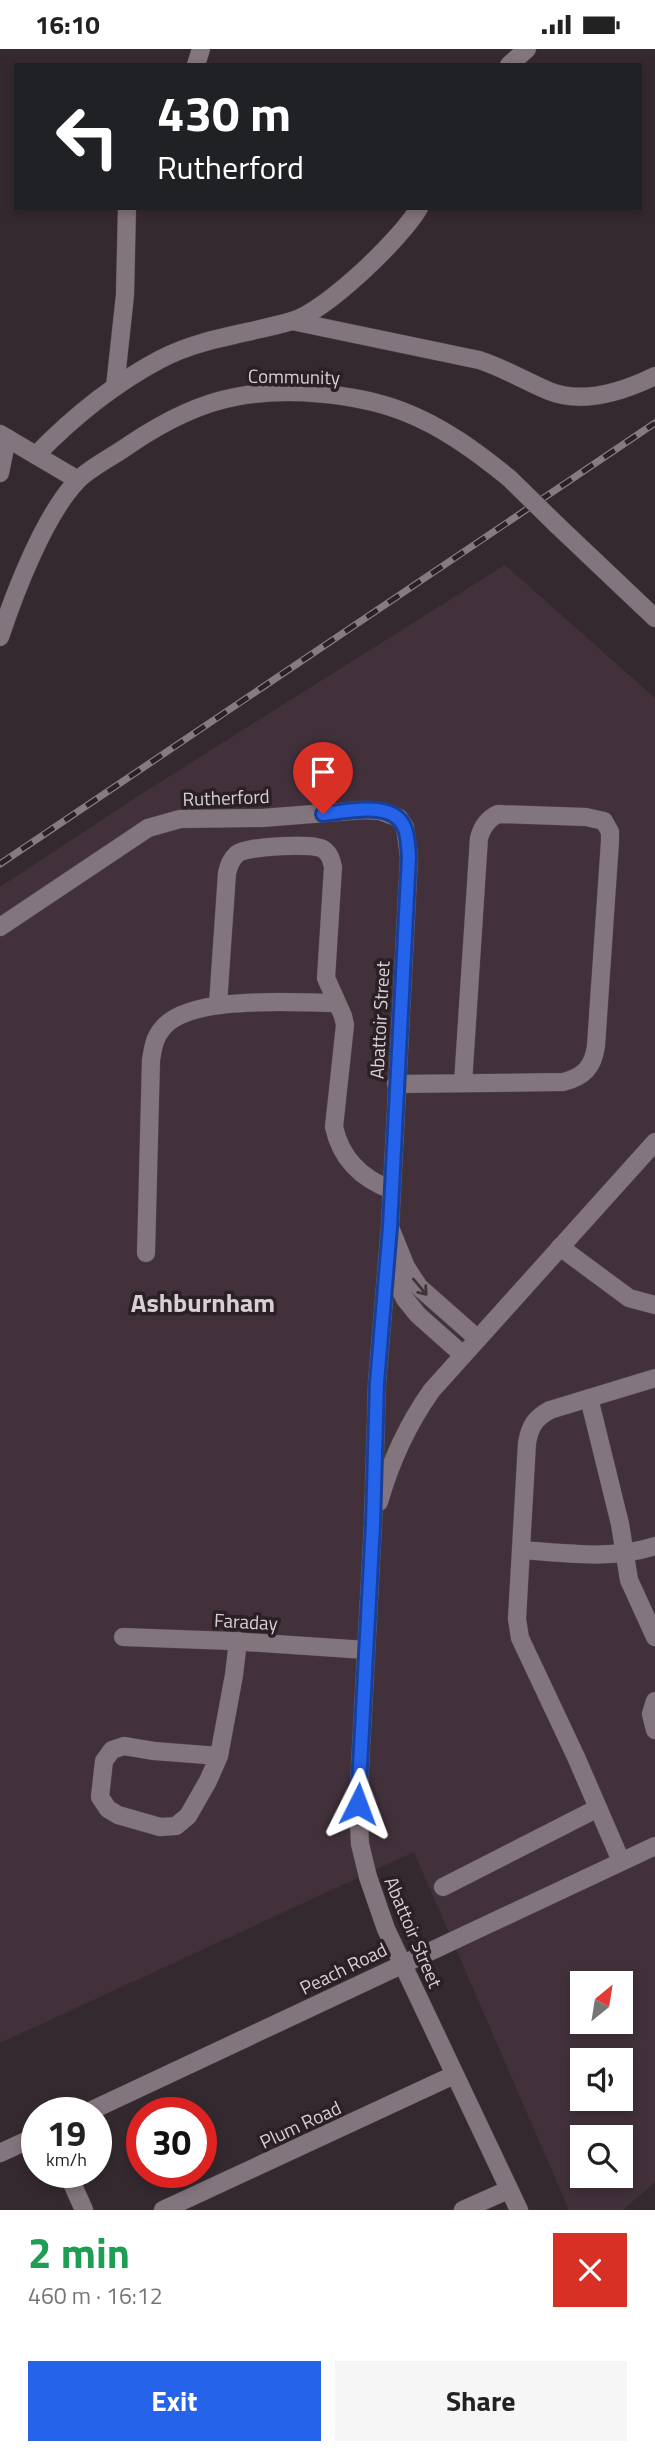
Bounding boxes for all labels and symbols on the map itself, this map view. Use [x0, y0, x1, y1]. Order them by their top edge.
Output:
street label: Community [248, 361, 340, 391]
pin [293, 742, 353, 814]
street label: Rutherford [182, 781, 270, 813]
street label: Abattoir Street [361, 960, 397, 1080]
one-way arrow [412, 1278, 428, 1296]
district label: Ashburnham [131, 1283, 275, 1322]
street label: Faraday [213, 1605, 279, 1637]
position arrow [321, 1767, 395, 1841]
street label: Abattoir Street [378, 1872, 451, 1992]
street label: Peach Road [294, 1934, 392, 2002]
north arrow [570, 1971, 634, 2033]
street label: Plum Road [254, 2092, 346, 2156]
speed limit sign: 30 [126, 2097, 217, 2188]

